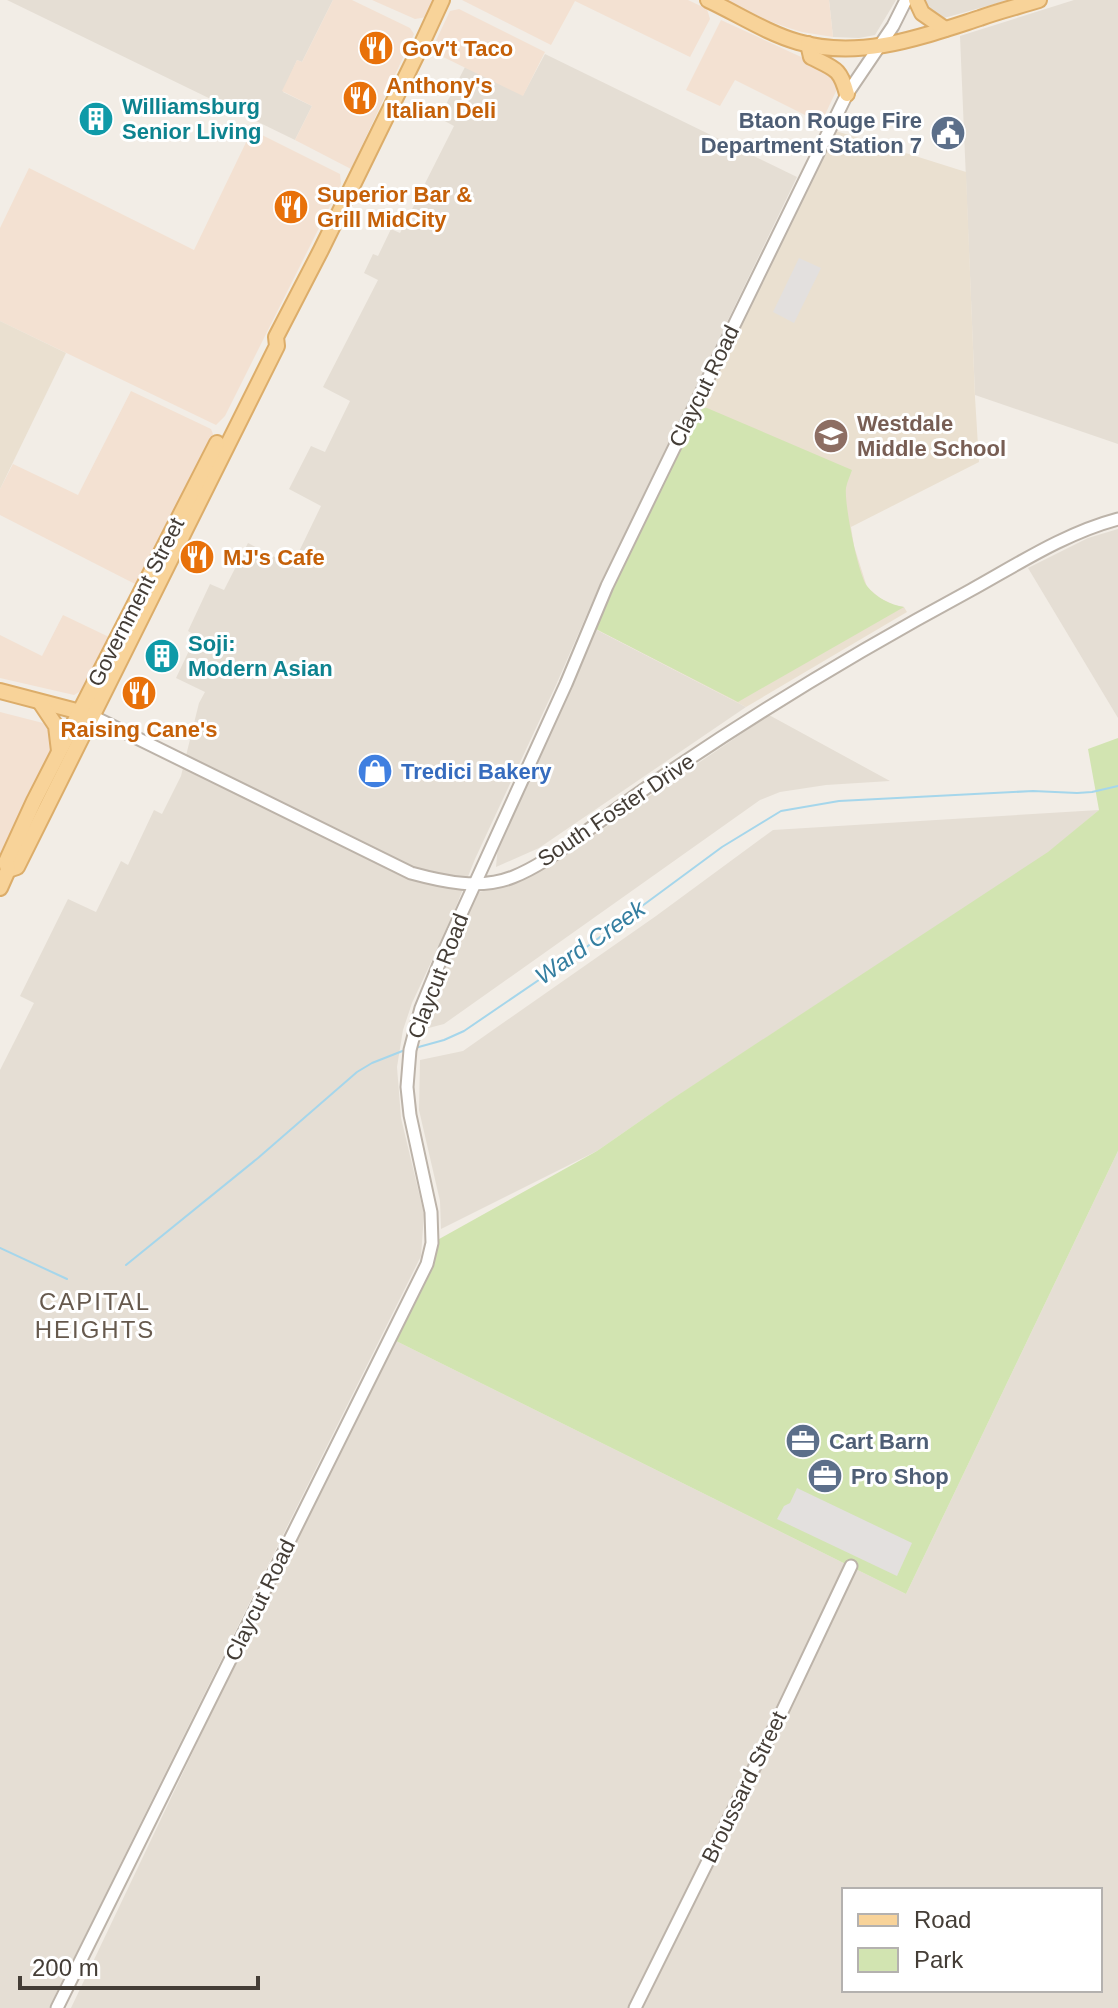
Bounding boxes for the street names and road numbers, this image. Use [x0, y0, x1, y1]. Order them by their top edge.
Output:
street label: Claycut Road [664, 321, 744, 451]
street label: Government Street [83, 514, 189, 690]
street label: South Foster Drive [533, 748, 699, 872]
street label: Claycut Road [403, 910, 473, 1042]
street label: Claycut Road [220, 1535, 300, 1665]
street label: Broussard Street [697, 1707, 791, 1867]

